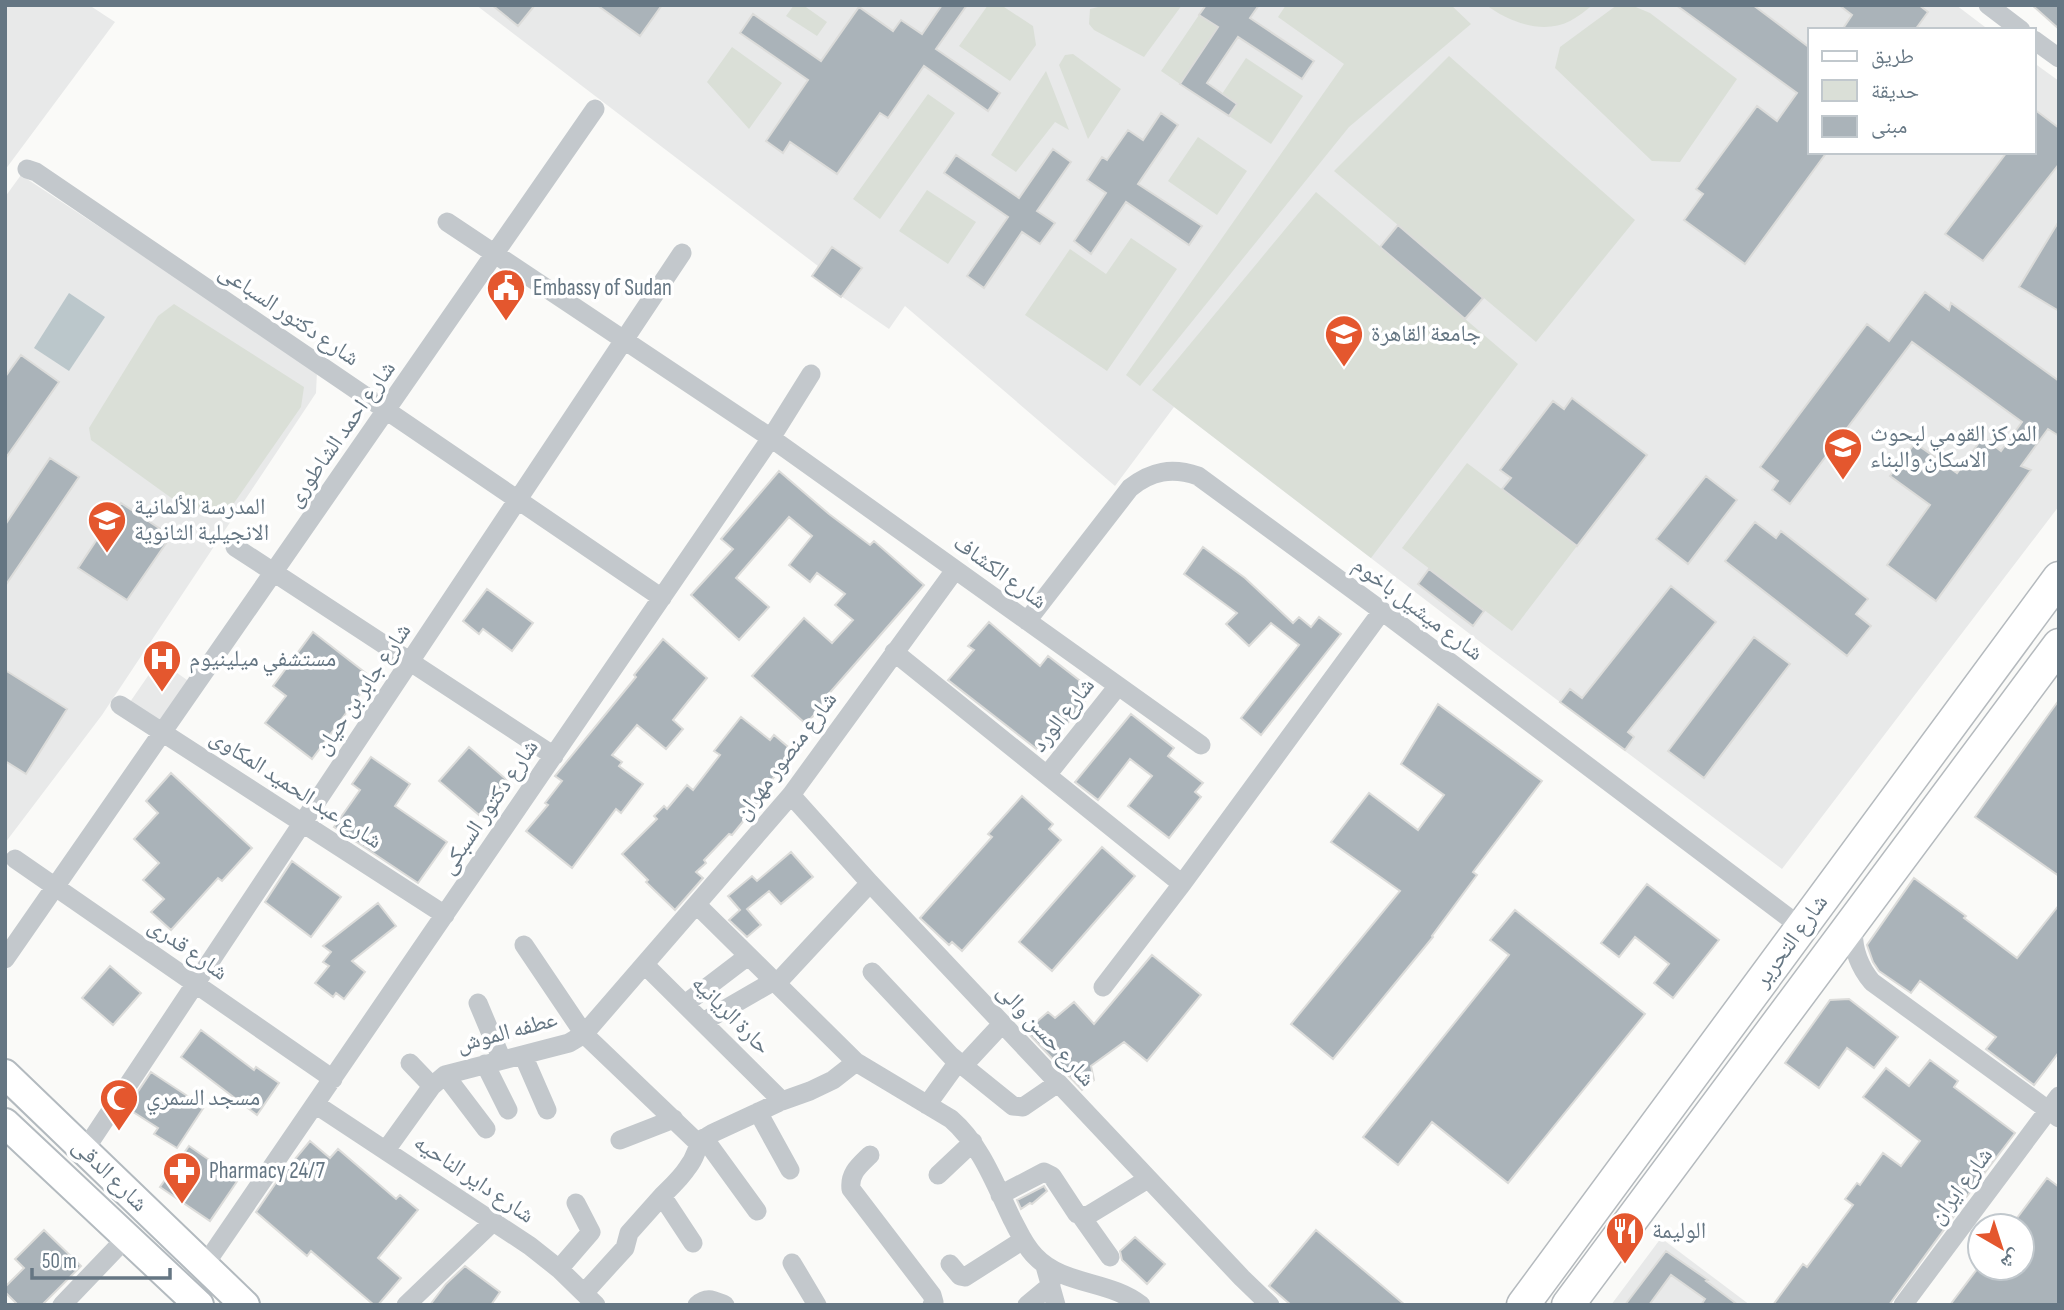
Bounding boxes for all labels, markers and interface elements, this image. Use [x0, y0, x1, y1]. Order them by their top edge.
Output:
legend [1808, 28, 2036, 154]
text: طريق [1871, 44, 1914, 69]
text: حديقة [1871, 79, 1919, 104]
text: مبنى [1871, 114, 1907, 139]
street label: شارع دكتور السباعى [213, 258, 365, 372]
public building icon: Embassy of Sudan [485, 267, 527, 322]
place label: Embassy of Sudan [533, 274, 672, 302]
school or university icon: جامعة القاهرة [1323, 313, 1365, 368]
place label: جامعة القاهرة [1371, 320, 1481, 348]
street label: شارع احمد الشاطورى [280, 356, 402, 512]
place label: المركز القومي لبحوث الاسكان والبناء [1870, 420, 2037, 474]
school or university icon: المركز القومي لبحوث الاسكان والبناء [1822, 426, 1864, 481]
place label: المدرسة الألمانية الانجيلية الثانوية [134, 493, 269, 547]
school or university icon: المدرسة الألمانية الانجيلية الثانوية [86, 499, 128, 554]
street label: شارع الكشاف [948, 529, 1052, 615]
street label: شارع ميشيل باخوم [1347, 551, 1489, 668]
street label: شارع جابر بن حيان [309, 618, 417, 760]
hospital icon: مستشفي ميلينيوم [141, 638, 183, 693]
place label: مستشفي ميلينيوم [189, 645, 336, 677]
street label: شارع الورد [1025, 672, 1101, 758]
street label: شارع منصور مهران [729, 686, 843, 826]
street label: شارع عبد الحميد المكاوى [205, 723, 387, 855]
street label: شارع دكتور السبكى [434, 734, 544, 880]
street label: شارع التحرير [1747, 889, 1834, 994]
street label: شارع قدرى [143, 911, 233, 987]
street label: حارة الريانيه [685, 969, 777, 1061]
street label: شارع حسن والى [991, 977, 1101, 1093]
street label: عطفه الموش [454, 1005, 561, 1059]
mosque icon: مسجد السمري [98, 1077, 140, 1132]
place label: مسجد السمري [146, 1084, 260, 1116]
street label: شارع داير الناحيه [408, 1128, 540, 1230]
street label: شارع الدقى [66, 1132, 154, 1218]
street label: شارع ايران [1923, 1142, 1999, 1230]
pharmacy icon: Pharmacy 24/7 [161, 1150, 203, 1205]
place label: Pharmacy 24/7 [209, 1157, 325, 1185]
restaurant icon: الوليمة [1604, 1210, 1646, 1265]
north arrow [1966, 1212, 2036, 1282]
place label: الوليمة [1652, 1217, 1706, 1245]
scale bar [32, 1236, 170, 1280]
text: ش [1996, 1244, 2026, 1274]
text: 50 m [42, 1249, 77, 1274]

